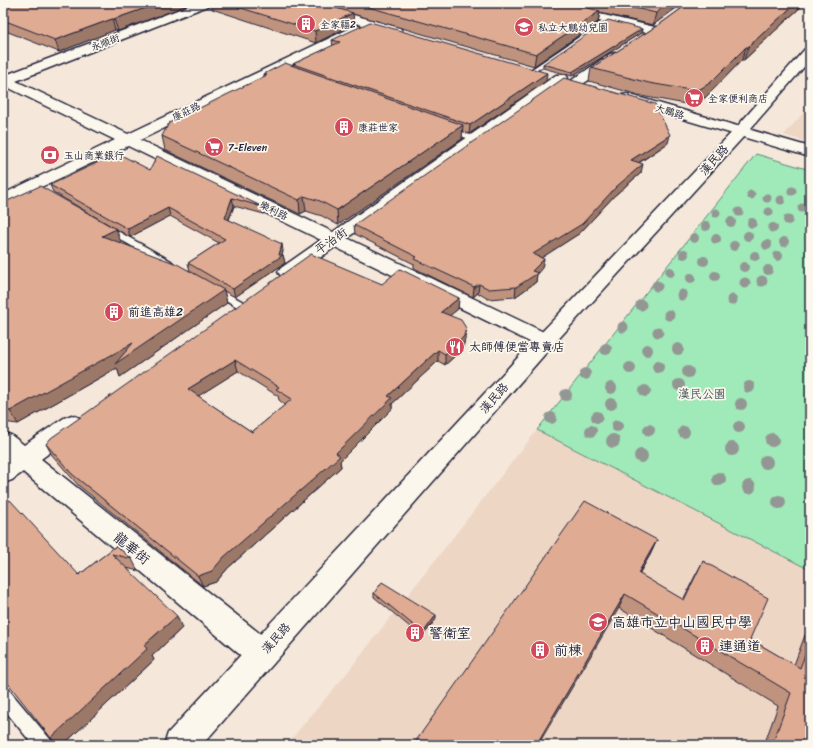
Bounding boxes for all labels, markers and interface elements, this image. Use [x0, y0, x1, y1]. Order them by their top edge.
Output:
building icon: 全家福2 [295, 13, 317, 35]
place label: 全家福2 [320, 16, 356, 34]
school or university icon: 私立大鵬幼兒園 [513, 16, 535, 38]
place label: 私立大鵬幼兒園 [538, 19, 608, 37]
street label: 永順街 [88, 29, 123, 57]
supermarket icon: 全家便利商店 [683, 87, 705, 109]
place label: 全家便利商店 [708, 90, 768, 108]
street label: 康莊路 [169, 97, 204, 127]
street label: 大鵬路 [653, 99, 687, 125]
building icon: 康莊世家 [333, 116, 355, 138]
place label: 康莊世家 [358, 119, 398, 137]
supermarket icon: 7-Eleven [203, 136, 225, 158]
place label: 7-Eleven [228, 139, 268, 157]
street label: 漢民路 [694, 139, 734, 181]
bank icon: 玉山商業銀行 [39, 144, 61, 166]
place label: 玉山商業銀行 [64, 147, 124, 165]
street label: 樂利路 [256, 196, 291, 226]
street label: 平治街 [310, 222, 352, 260]
building icon: 前進高雄2 [103, 301, 125, 323]
place label: 前進高雄2 [128, 301, 183, 323]
restaurant icon: 太師傅便當專賣店 [444, 336, 466, 358]
place label: 太師傅便當專賣店 [469, 336, 565, 358]
street label: 漢民路 [474, 377, 514, 419]
park label: 漢民公園 [678, 383, 726, 405]
street label: 龍華街 [107, 525, 156, 571]
place label: 高雄市立中山國民中學 [612, 610, 752, 635]
school or university icon: 高雄市立中山國民中學 [587, 611, 609, 633]
street label: 漢民路 [256, 617, 296, 659]
place label: 警衛室 [429, 621, 471, 646]
building icon: 警衛室 [404, 622, 426, 644]
place label: 連通道 [719, 634, 761, 659]
building icon: 連通道 [694, 635, 716, 657]
place label: 前棟 [554, 638, 583, 663]
building icon: 前棟 [529, 639, 551, 661]

